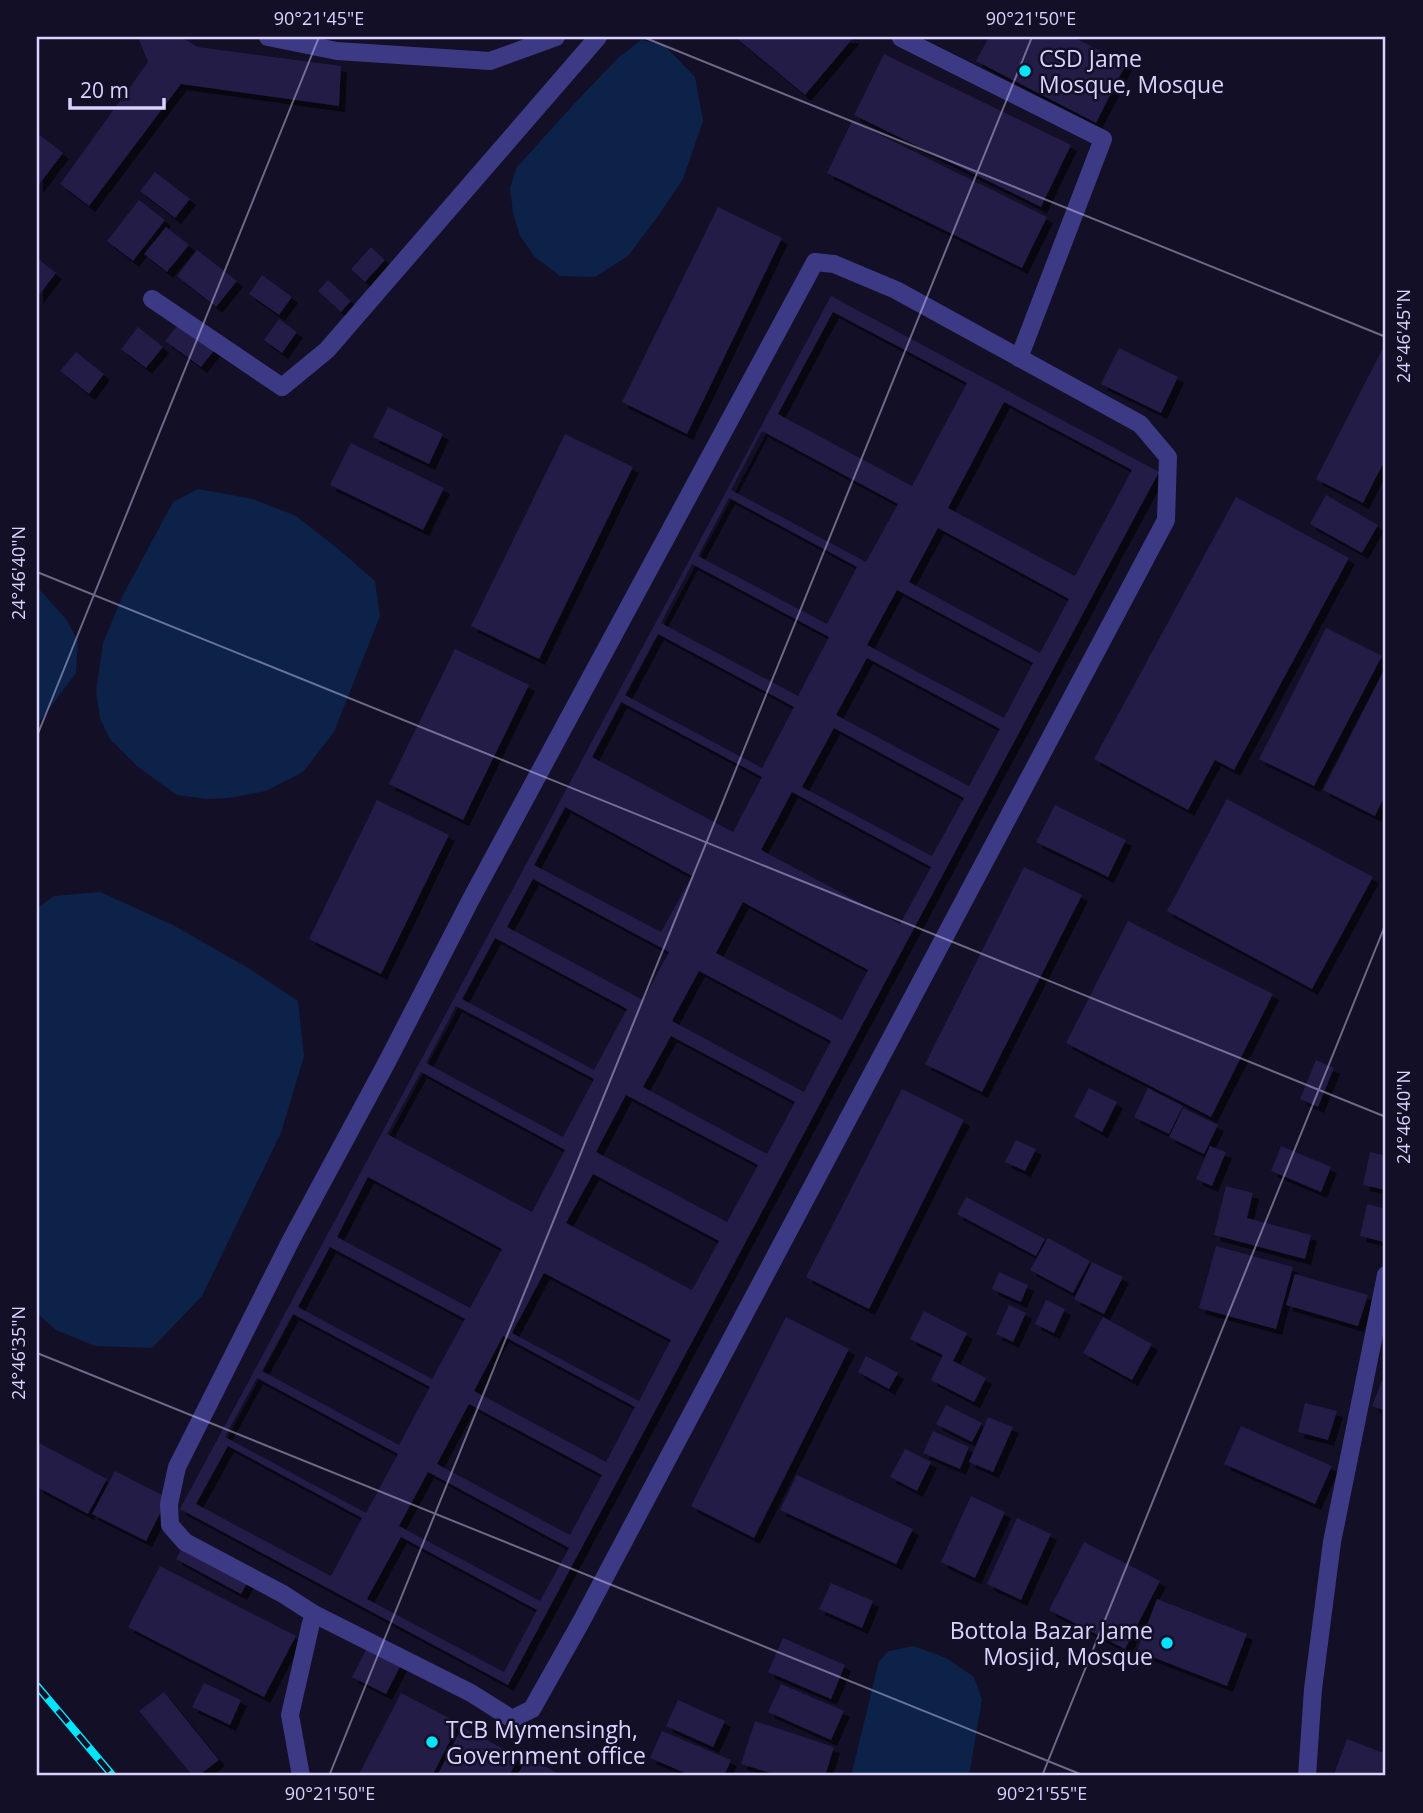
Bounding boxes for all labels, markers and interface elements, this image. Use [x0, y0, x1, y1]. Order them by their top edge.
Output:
text: 90°21'45"E [274, 6, 364, 30]
text: 90°21'50"E [986, 6, 1076, 30]
place label: CSD Jame Mosque, Mosque [1039, 42, 1224, 100]
marker: CSD Jame Mosque, Mosque [1017, 63, 1033, 79]
scale bar [70, 66, 164, 110]
text: 20 m [80, 76, 129, 104]
text: 24°46'45"N [1391, 289, 1415, 383]
text: 24°46'40"N [6, 526, 30, 620]
text: 24°46'40"N [1391, 1070, 1415, 1164]
text: 24°46'35"N [6, 1306, 30, 1400]
place label: Bottola Bazar Jame Mosjid, Mosque [950, 1614, 1153, 1672]
marker: Bottola Bazar Jame Mosjid, Mosque [1159, 1635, 1175, 1651]
place label: TCB Mymensingh, Government office [446, 1713, 646, 1771]
marker: TCB Mymensingh, Government office [424, 1734, 440, 1750]
text: 90°21'50"E [285, 1781, 375, 1805]
text: 90°21'55"E [997, 1781, 1087, 1805]

